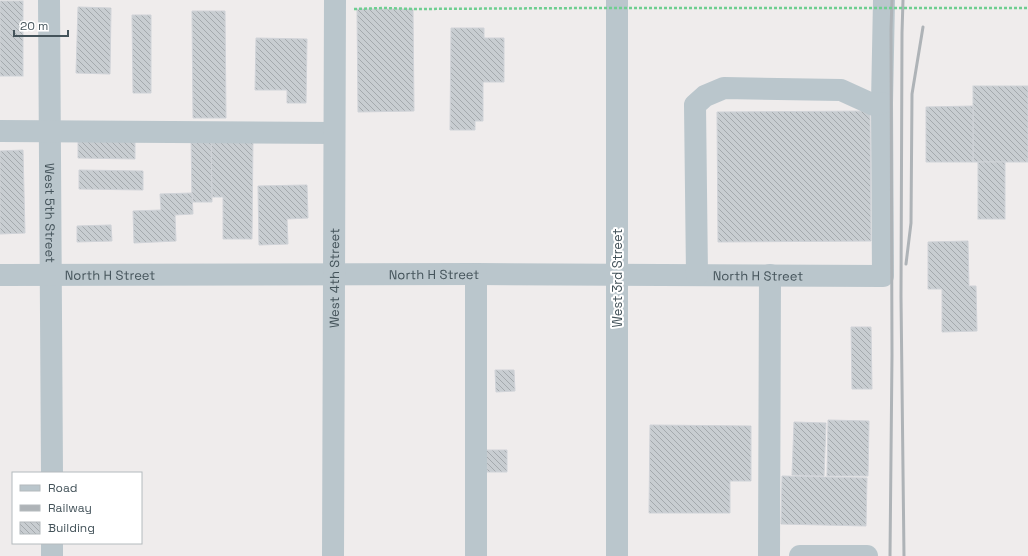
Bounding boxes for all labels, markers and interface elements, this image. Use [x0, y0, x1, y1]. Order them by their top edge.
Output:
scale bar [14, 12, 68, 38]
text: 20 m [20, 18, 48, 34]
street label: West 5th Street [41, 163, 59, 263]
street label: West 4th Street [326, 228, 343, 328]
street label: West 3rd Street [609, 229, 626, 327]
street label: North H Street [389, 266, 479, 283]
street label: North H Street [65, 267, 155, 284]
street label: North H Street [713, 267, 803, 285]
legend [12, 472, 142, 544]
text: Road [48, 480, 77, 496]
text: Railway [48, 500, 92, 516]
text: Building [48, 520, 95, 536]

